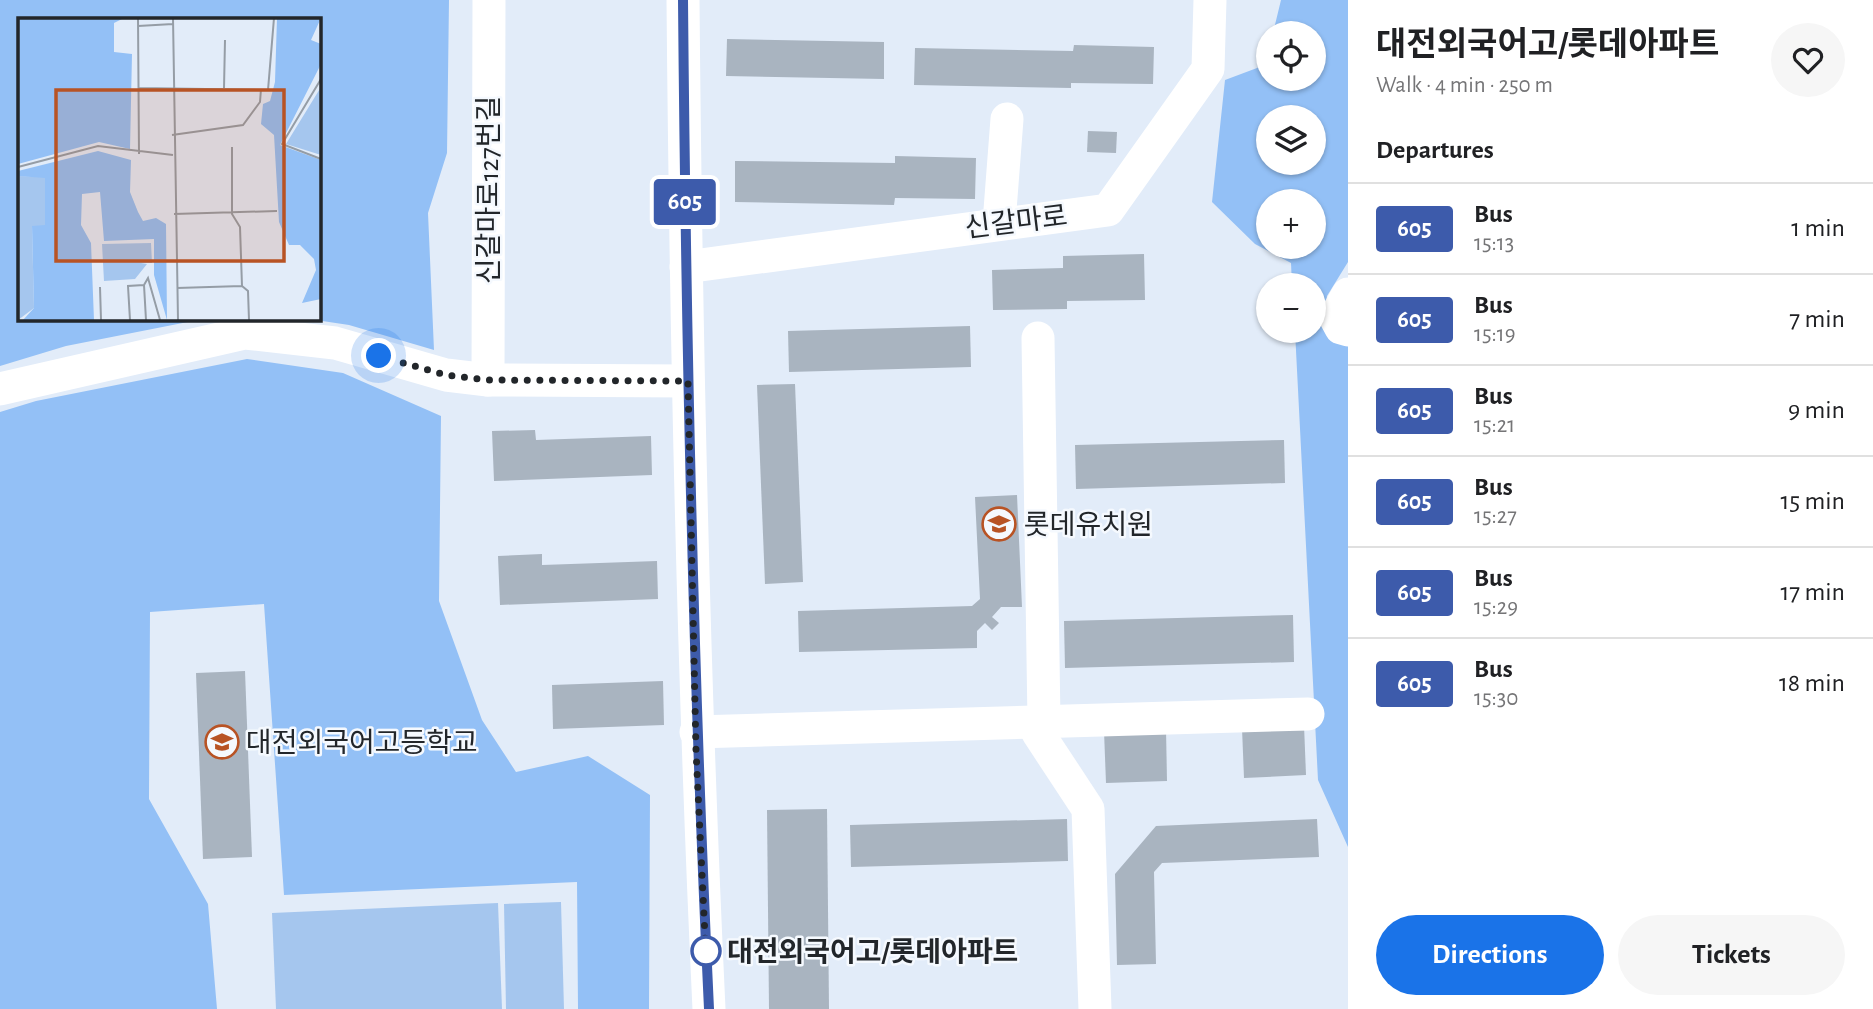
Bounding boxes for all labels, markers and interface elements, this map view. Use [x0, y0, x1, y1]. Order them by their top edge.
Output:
inset map [18, 18, 320, 320]
map controls [1256, 21, 1326, 343]
button: locate [1256, 21, 1326, 91]
button: heart [1771, 23, 1845, 97]
text: 대전외국어고/롯데아파트 [1376, 29, 1719, 62]
text: Walk · 4 min · 250 m [1376, 74, 1553, 97]
street label: 신갈마로127번길 [474, 96, 504, 284]
button: layers [1256, 105, 1326, 175]
text: Departures [1376, 137, 1494, 163]
line badge: 605 [645, 179, 725, 225]
button: + [1256, 189, 1326, 259]
text: 605 [668, 190, 702, 214]
street label: 신갈마로 [963, 201, 1069, 243]
text: Bus [1474, 201, 1513, 227]
text: 1 min [1791, 215, 1845, 241]
text: 605 [1397, 217, 1432, 241]
text: 15:13 [1474, 232, 1514, 255]
button: − [1256, 273, 1326, 343]
text: Bus [1474, 292, 1513, 318]
text: 7 min [1789, 306, 1845, 332]
text: 605 [1397, 308, 1432, 332]
text: 15:19 [1474, 323, 1516, 346]
your location [361, 338, 396, 373]
text: Bus [1474, 383, 1513, 409]
text: 9 min [1788, 397, 1845, 423]
text: 605 [1397, 399, 1432, 423]
text: 15:21 [1474, 414, 1515, 437]
text: Bus [1474, 474, 1513, 500]
text: 15 min [1780, 488, 1845, 514]
text: 605 [1397, 490, 1432, 514]
school or university icon: 롯데유치원 [980, 505, 1018, 543]
text: 15:27 [1474, 505, 1517, 528]
place label: 롯데유치원 [1024, 510, 1153, 540]
text: Bus [1474, 565, 1513, 591]
text: 17 min [1780, 579, 1845, 605]
text: 605 [1397, 581, 1432, 605]
text: 15:29 [1474, 596, 1518, 619]
text: Bus [1474, 656, 1513, 682]
text: 18 min [1779, 670, 1845, 696]
text: 605 [1397, 672, 1432, 696]
text: 15:30 [1474, 687, 1518, 710]
school or university icon: 대전외국어고등학교 [203, 723, 241, 761]
place label: 대전외국어고등학교 [246, 728, 478, 758]
button: Directions [1376, 915, 1604, 995]
button: Tickets [1618, 915, 1845, 995]
marker: 대전외국어고/롯데아파트 [691, 936, 721, 966]
place label: 대전외국어고/롯데아파트 [727, 937, 1018, 967]

